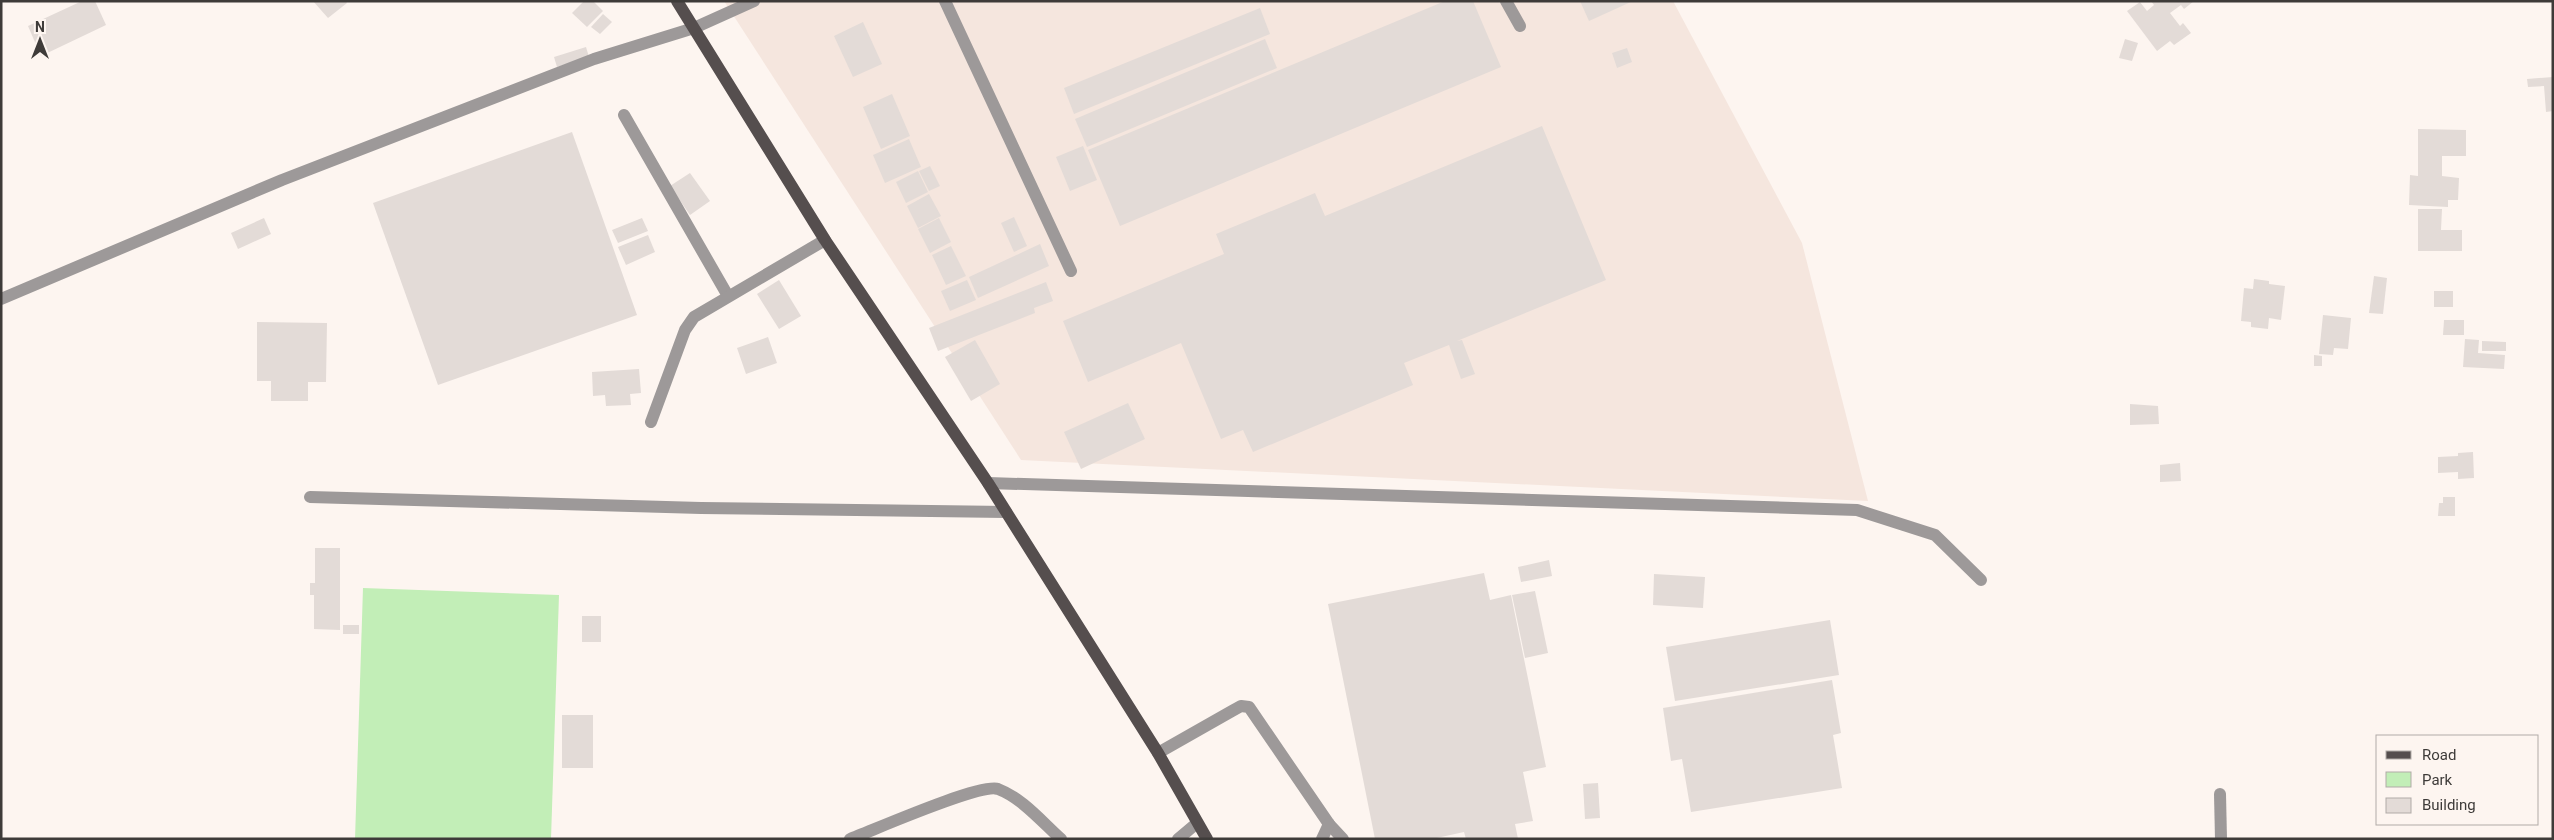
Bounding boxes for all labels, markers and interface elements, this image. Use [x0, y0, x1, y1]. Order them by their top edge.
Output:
north arrow [15, 15, 65, 65]
text: N [35, 19, 45, 35]
legend [2376, 735, 2539, 825]
text: Road [2422, 746, 2456, 764]
text: Park [2422, 771, 2453, 789]
text: Building [2422, 796, 2476, 814]

